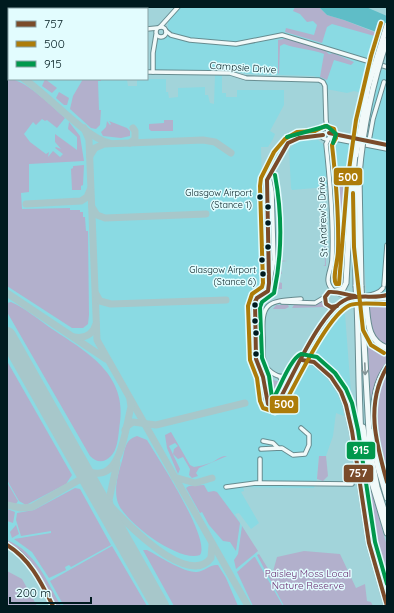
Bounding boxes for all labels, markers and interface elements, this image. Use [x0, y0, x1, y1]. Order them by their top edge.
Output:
legend [8, 8, 148, 80]
text: 757 [44, 16, 63, 31]
text: 500 [44, 36, 65, 51]
text: 915 [44, 56, 62, 71]
street label: Campsie Drive [209, 59, 277, 76]
line badge: 500 [333, 167, 363, 186]
text: 500 [338, 170, 358, 184]
street label: St Andrew's Drive [315, 176, 330, 257]
place label: Glasgow Airport (Stance 1) [185, 187, 252, 210]
marker: Glasgow Airport (Stance 1) [255, 192, 265, 202]
unlabelled marker [263, 202, 273, 212]
unlabelled marker [263, 218, 273, 228]
unlabelled marker [263, 242, 273, 252]
unlabelled marker [257, 255, 267, 265]
place label: Glasgow Airport (Stance 6) [189, 264, 256, 287]
marker: Glasgow Airport (Stance 6) [258, 269, 268, 279]
unlabelled marker [250, 300, 260, 310]
unlabelled marker [250, 316, 260, 326]
unlabelled marker [251, 328, 261, 338]
unlabelled marker [251, 349, 261, 359]
one-way arrow [361, 362, 369, 375]
line badge: 500 [269, 395, 299, 414]
text: 500 [274, 397, 294, 411]
line badge: 915 [346, 441, 376, 460]
text: 915 [353, 443, 369, 457]
line badge: 757 [343, 464, 374, 483]
text: 757 [349, 466, 367, 480]
park label: Paisley Moss Local Nature Reserve [265, 567, 351, 592]
scale bar [10, 579, 91, 605]
text: 200 m [16, 585, 51, 600]

